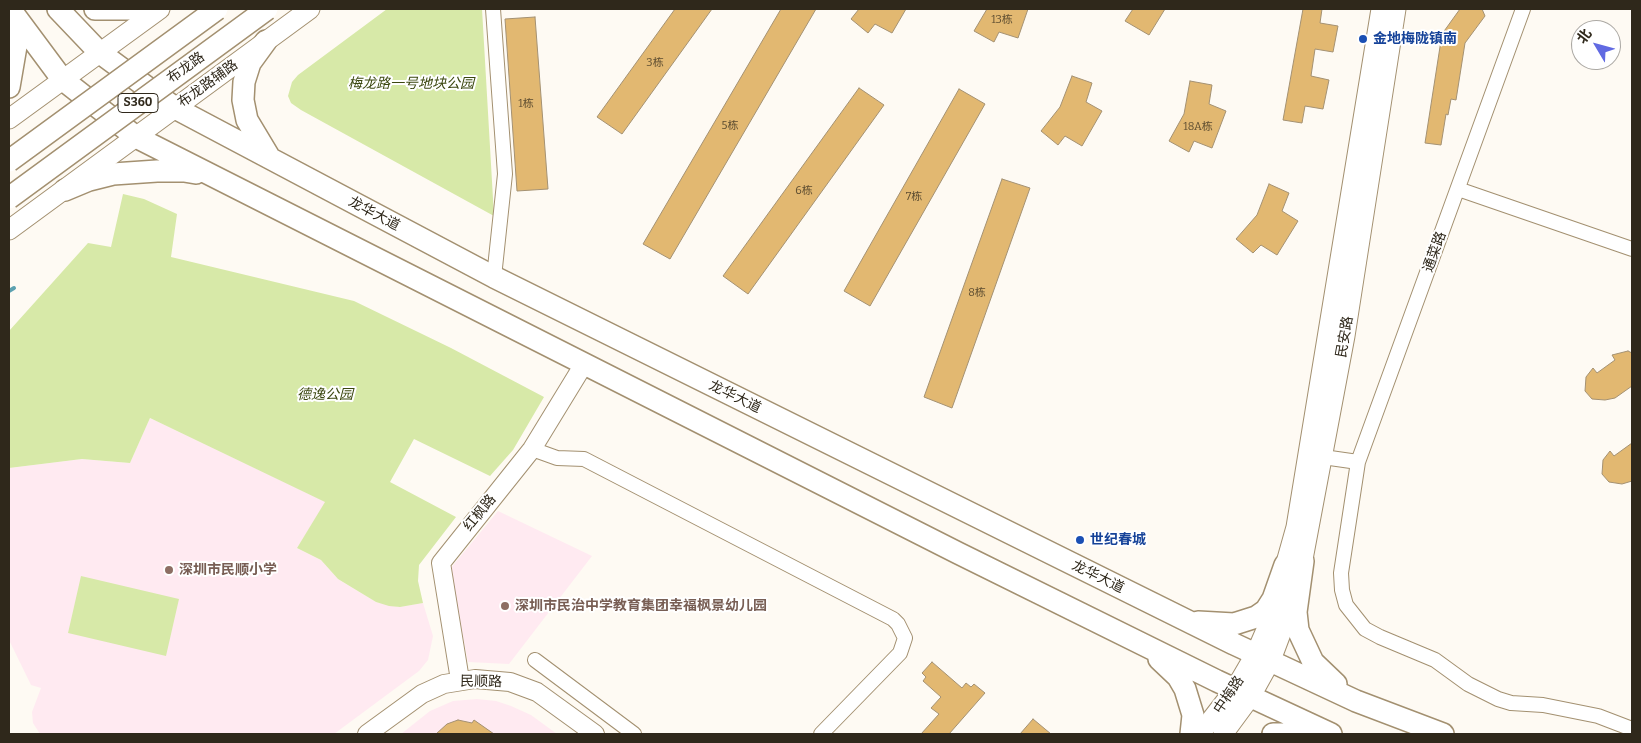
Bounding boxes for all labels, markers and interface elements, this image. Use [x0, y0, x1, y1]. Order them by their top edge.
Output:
house number: 13栋 [991, 13, 1013, 27]
north arrow [1571, 20, 1621, 70]
text: 北 [1573, 26, 1595, 47]
place label: 金地梅陇镇南 [1373, 31, 1457, 47]
marker: 金地梅陇镇南 [1357, 33, 1369, 45]
street label: 布龙路 [164, 49, 208, 87]
house number: 3栋 [646, 56, 664, 70]
street label: 布龙路辅路 [175, 57, 241, 111]
park label: 梅龙路一号地块公园 [348, 76, 474, 92]
road number: S360 [118, 94, 158, 112]
house number: 1栋 [518, 97, 534, 111]
house number: 5栋 [722, 119, 738, 133]
house number: 18A栋 [1183, 120, 1213, 134]
house number: 6栋 [795, 184, 813, 198]
house number: 7栋 [906, 190, 922, 204]
street label: 龙华大道 [345, 193, 403, 235]
street label: 通菜路 [1420, 229, 1450, 275]
house number: 8栋 [968, 286, 986, 300]
street label: 民安路 [1333, 315, 1357, 359]
street label: 龙华大道 [706, 377, 764, 417]
park label: 德逸公园 [297, 387, 353, 403]
street label: 红枫路 [460, 491, 500, 535]
place label: 世纪春城 [1090, 532, 1146, 548]
marker: 世纪春城 [1074, 534, 1086, 546]
street label: 龙华大道 [1069, 557, 1127, 597]
place label: 深圳市民顺小学 [179, 562, 277, 578]
marker: 深圳市民顺小学 [163, 564, 175, 576]
place label: 深圳市民治中学教育集团幸福枫景幼儿园 [515, 598, 767, 614]
marker: 深圳市民治中学教育集团幸福枫景幼儿园 [499, 600, 511, 612]
street label: 民顺路 [460, 673, 502, 691]
street label: 中梅路 [1210, 673, 1248, 717]

